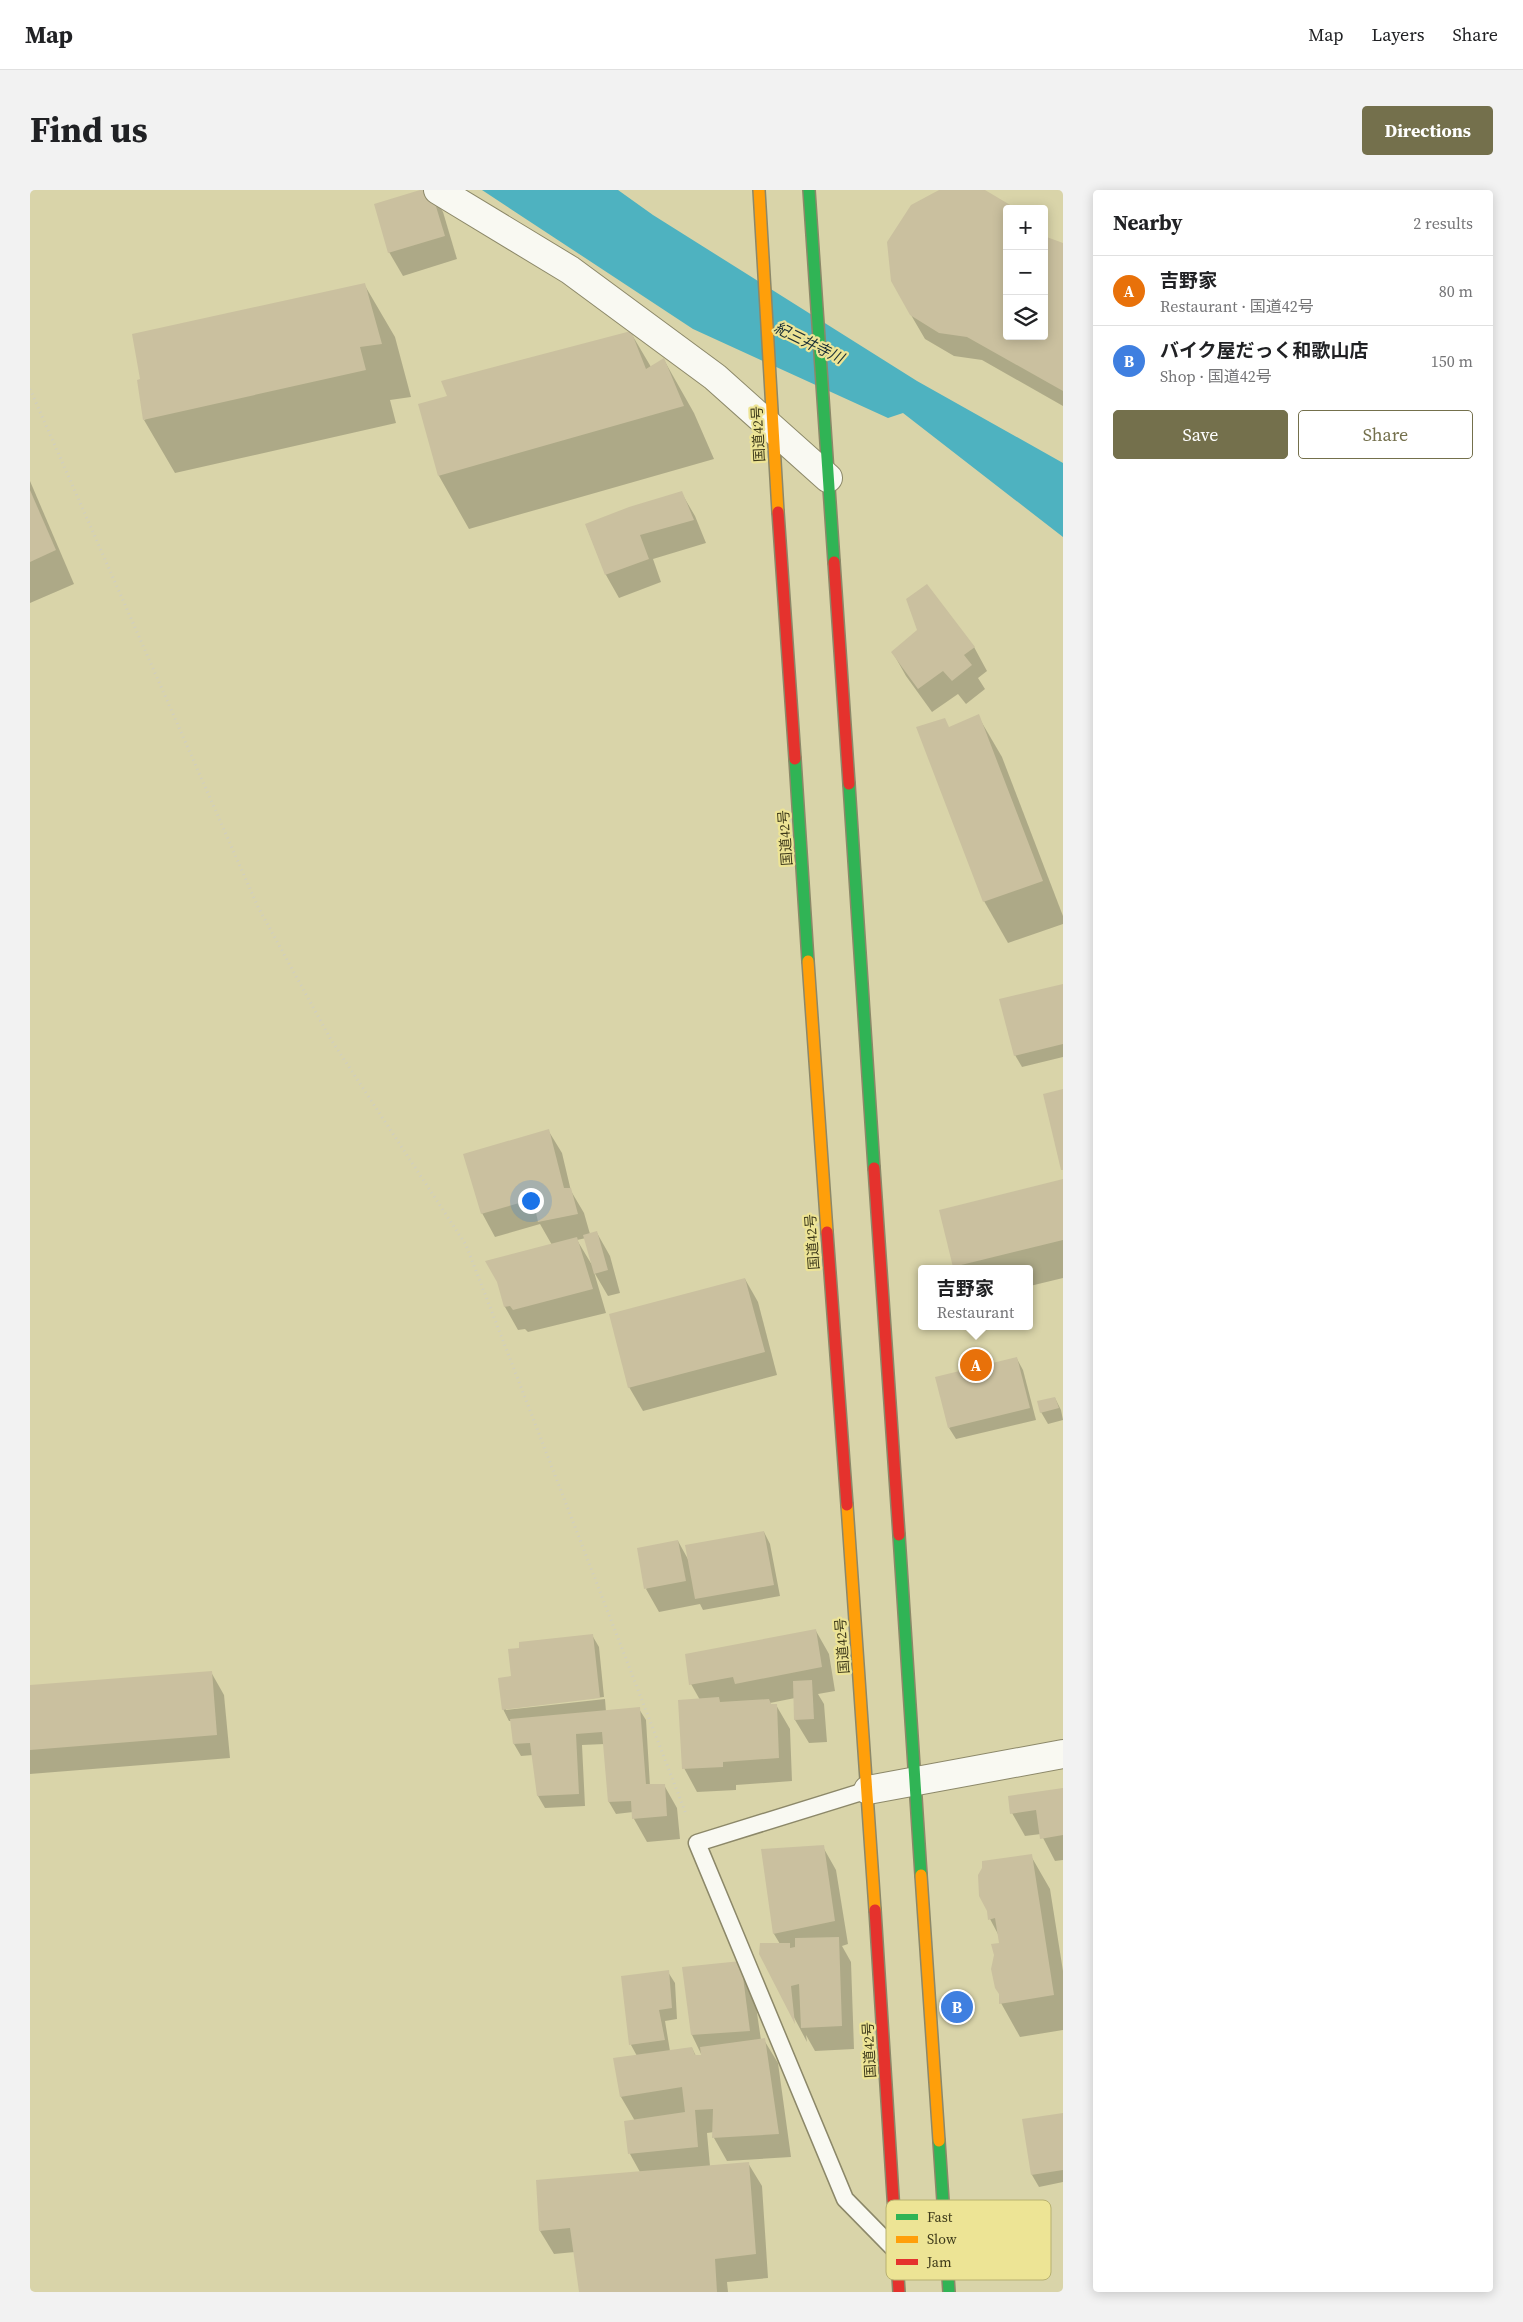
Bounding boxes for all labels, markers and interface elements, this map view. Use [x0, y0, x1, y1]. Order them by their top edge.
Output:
text: Map [25, 18, 73, 51]
text: Map [1308, 22, 1343, 47]
text: Layers [1371, 22, 1424, 47]
text: Share [1452, 22, 1498, 47]
text: Find us [30, 106, 148, 154]
button: Directions [1362, 106, 1493, 155]
map controls [1003, 205, 1048, 340]
button: + [1003, 205, 1048, 250]
text: Nearby [1113, 208, 1183, 237]
text: 2 results [1413, 212, 1473, 234]
button: − [1003, 250, 1048, 295]
text: 吉野家 [1160, 267, 1217, 293]
text: A [1124, 280, 1134, 302]
text: 80 m [1439, 280, 1473, 302]
button: layers [1003, 295, 1048, 340]
text: Restaurant · 国道42号 [1160, 295, 1314, 317]
water label: 紀三井寺川 [771, 317, 849, 369]
text: バイク屋だっく和歌山店 [1160, 337, 1369, 363]
text: B [1124, 350, 1134, 372]
text: 150 m [1431, 350, 1473, 372]
text: Shop · 国道42号 [1160, 365, 1272, 387]
street label: 国道42号 [747, 406, 769, 462]
button: Save [1113, 410, 1288, 459]
button: Share [1298, 410, 1473, 459]
street label: 国道42号 [773, 809, 797, 867]
your location [518, 1188, 544, 1214]
street label: 国道42号 [800, 1213, 824, 1271]
popup [918, 1265, 1033, 1330]
text: 吉野家 [937, 1275, 994, 1301]
text: Restaurant [937, 1301, 1014, 1323]
pin: A [960, 1346, 992, 1384]
street label: 国道42号 [830, 1617, 854, 1675]
pin: B [941, 1988, 973, 2026]
street label: 国道42号 [858, 2022, 880, 2078]
legend [886, 2200, 1051, 2280]
text: Fast [927, 2207, 953, 2227]
text: Slow [927, 2229, 957, 2249]
text: Jam [926, 2252, 952, 2272]

